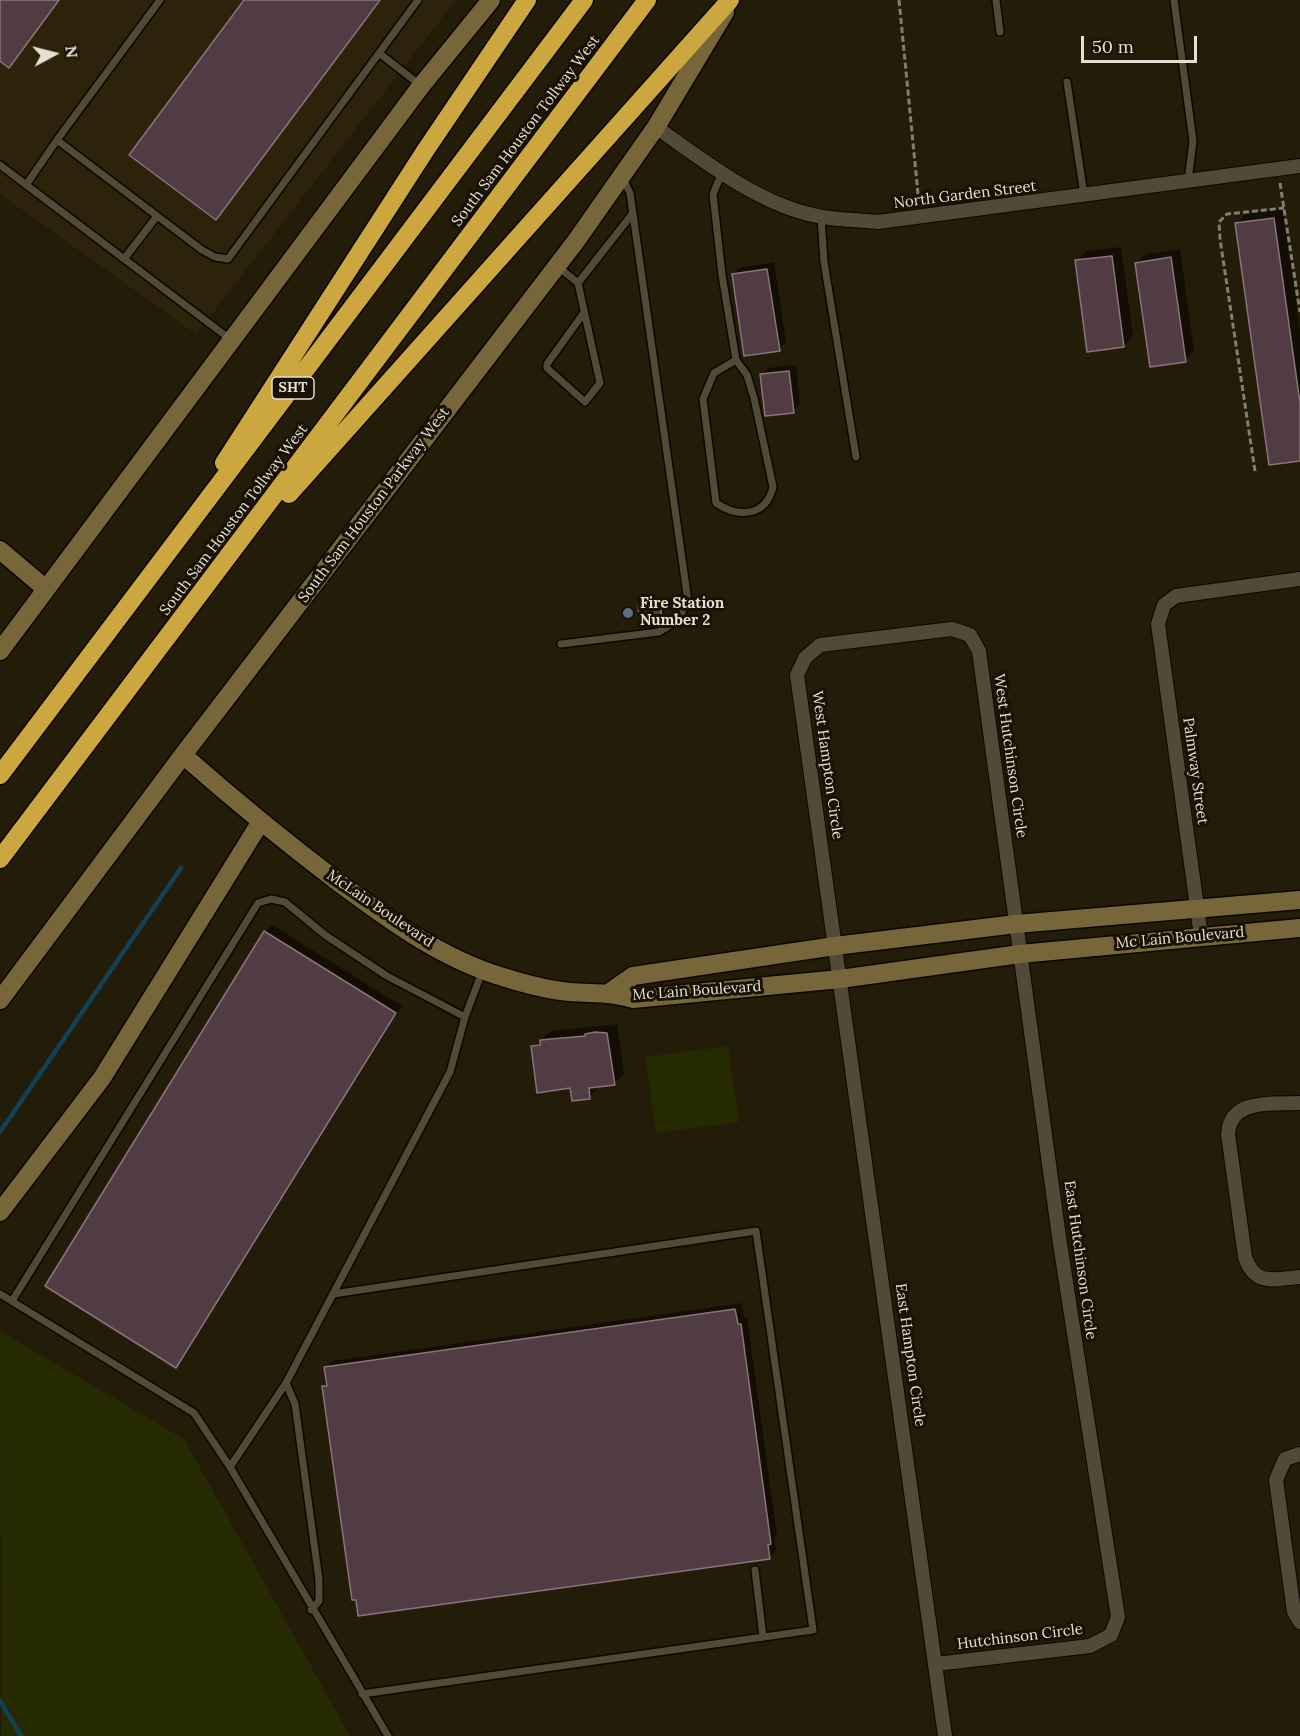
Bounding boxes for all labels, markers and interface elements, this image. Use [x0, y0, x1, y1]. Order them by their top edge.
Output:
north arrow [24, 24, 84, 84]
scale bar [1084, 24, 1200, 62]
street label: South Sam Houston Tollway West [448, 32, 604, 230]
text: 50 m [1092, 35, 1134, 58]
text: N [61, 44, 83, 59]
street label: North Garden Street [893, 177, 1037, 213]
road number: SHT [272, 377, 314, 399]
street label: South Sam Houston Parkway West [295, 404, 453, 606]
street label: South Sam Houston Tollway West [156, 421, 312, 619]
place label: Fire Station Number 2 [640, 595, 724, 630]
marker: Fire Station Number 2 [621, 606, 635, 620]
street label: West Hutchinson Circle [990, 673, 1030, 839]
street label: West Hampton Circle [808, 690, 846, 840]
street label: Palmway Street [1179, 716, 1211, 826]
street label: McLain Boulevard [323, 867, 437, 951]
street label: Mc Lain Boulevard [1115, 923, 1245, 953]
street label: Mc Lain Boulevard [632, 978, 762, 1004]
street label: East Hutchinson Circle [1060, 1179, 1100, 1341]
street label: East Hampton Circle [891, 1282, 929, 1428]
street label: Hutchinson Circle [956, 1620, 1084, 1654]

